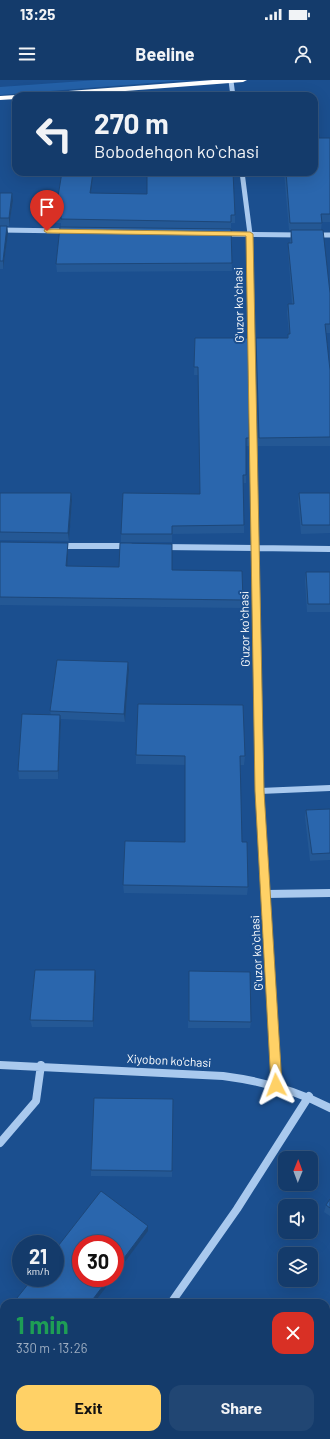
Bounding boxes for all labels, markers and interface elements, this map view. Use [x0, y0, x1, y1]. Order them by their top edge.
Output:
text: 13:25 [20, 5, 55, 23]
icon: menu [16, 43, 38, 65]
text: Beeline [135, 43, 195, 65]
icon: person [292, 43, 314, 65]
text: 270 m [94, 106, 169, 140]
icon: left [28, 108, 80, 160]
text: Bobodehqon koʻchasi [94, 140, 259, 162]
pin [30, 190, 64, 231]
icon: arrive [36, 196, 58, 218]
street label: Gʻuzor koʻchasi [230, 267, 246, 343]
street label: Gʻuzor koʻchasi [236, 591, 252, 667]
street label: Gʻuzor koʻchasi [247, 915, 265, 991]
street label: Xiyobon ko'chasi [126, 1051, 212, 1069]
position arrow [255, 1064, 297, 1106]
north arrow [278, 1151, 318, 1191]
map controls [278, 1151, 318, 1287]
button: sound [278, 1199, 318, 1239]
speed limit sign: 30 [72, 1235, 124, 1287]
text: 21 [29, 1244, 47, 1268]
button: layers [278, 1247, 318, 1287]
text: km/h [27, 1265, 49, 1277]
text: 1 min [16, 1310, 69, 1339]
button: close [272, 1312, 314, 1354]
text: 330 m · 13:26 [16, 1340, 87, 1356]
button: Exit [16, 1385, 161, 1431]
button: Share [169, 1385, 314, 1431]

